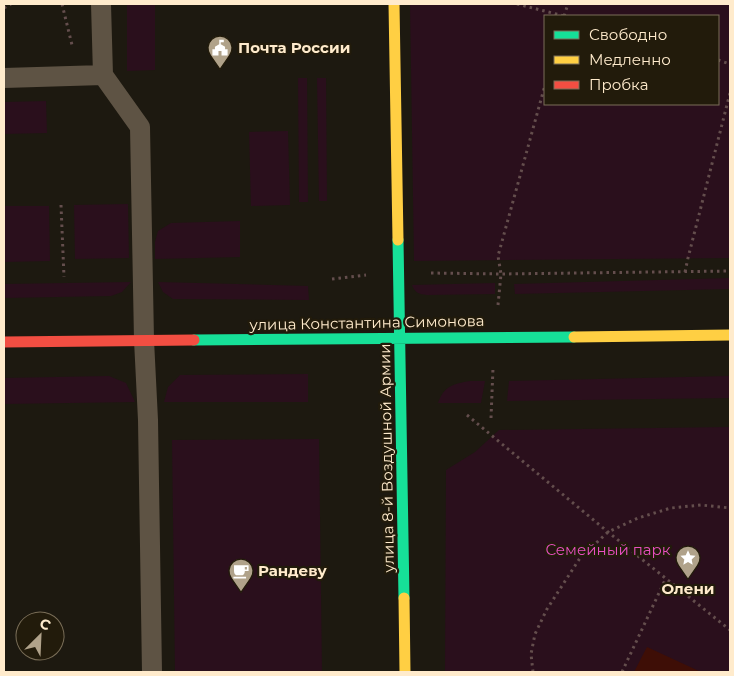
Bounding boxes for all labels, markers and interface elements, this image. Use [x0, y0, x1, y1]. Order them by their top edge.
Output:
legend [544, 15, 719, 105]
text: Свободно [589, 25, 667, 44]
public building icon: Почта России [207, 35, 233, 69]
place label: Почта России [238, 38, 350, 57]
text: Медленно [589, 50, 671, 69]
text: Пробка [589, 75, 648, 94]
street label: улица Константина Симонова [248, 311, 485, 334]
street label: улица 8-й Воздушной Армии [375, 343, 398, 574]
park label: Семейный парк [545, 540, 671, 559]
place icon: Олени [675, 545, 701, 579]
cafe icon: Рандеву [228, 558, 254, 592]
place label: Рандеву [258, 561, 328, 580]
place label: Олени [661, 579, 715, 598]
north arrow [15, 611, 65, 661]
text: С [37, 614, 54, 634]

